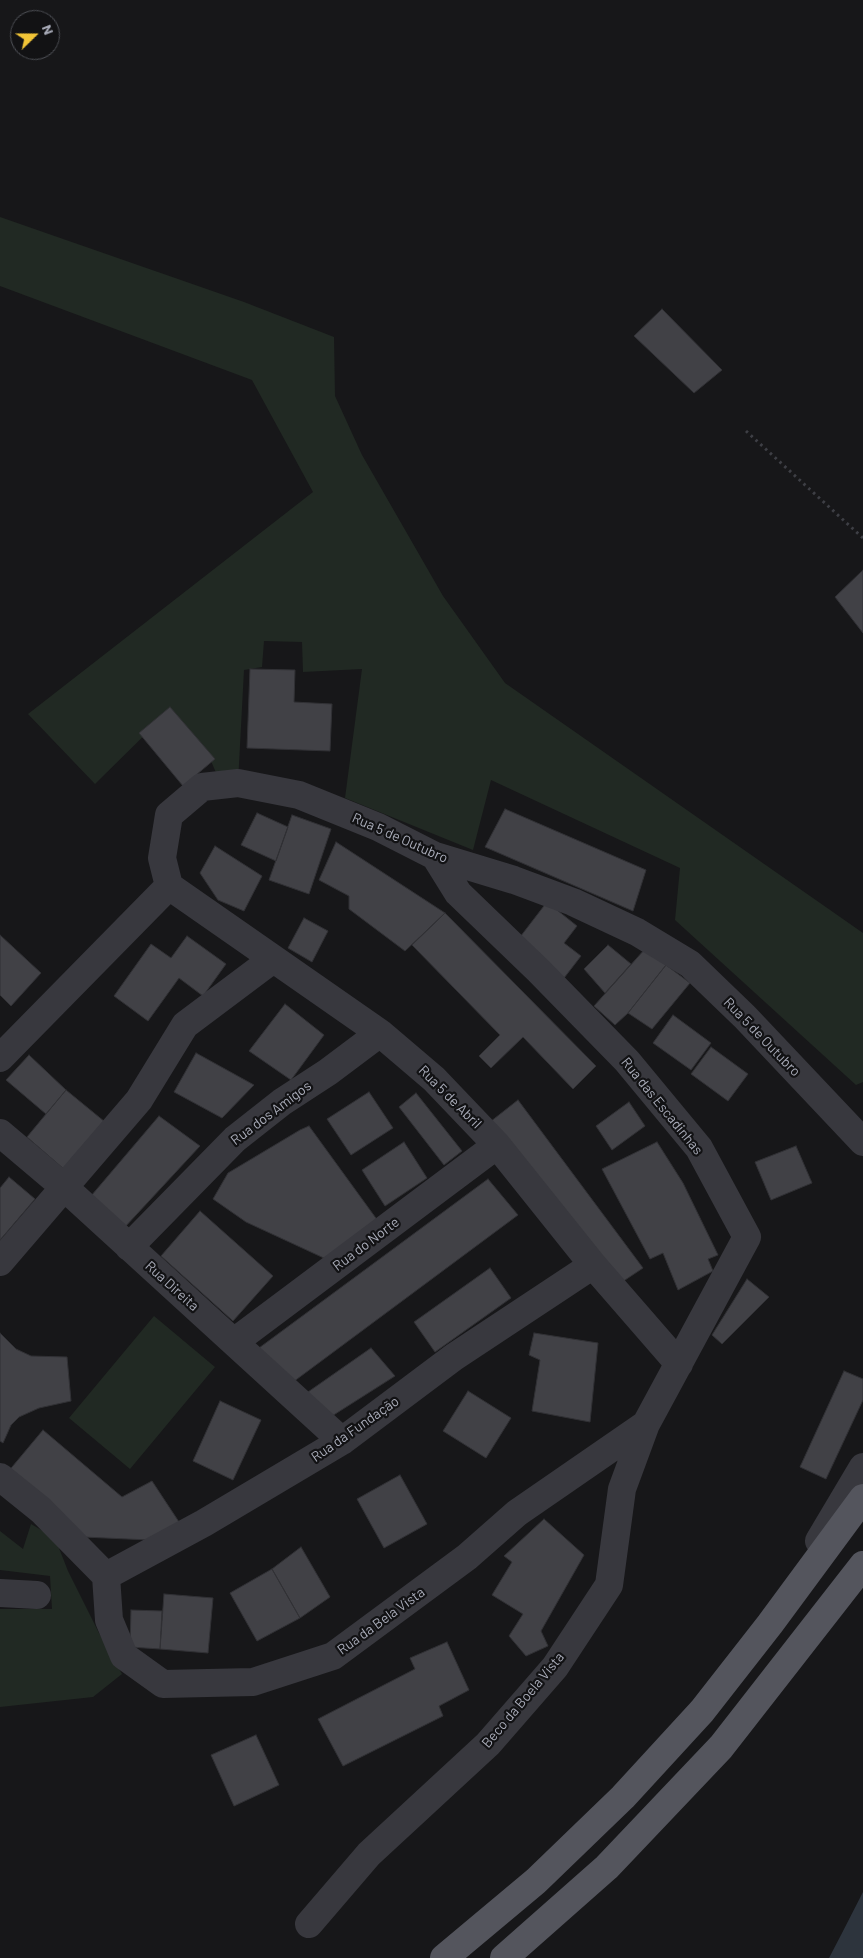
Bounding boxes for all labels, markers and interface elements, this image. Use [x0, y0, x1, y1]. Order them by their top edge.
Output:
north arrow [10, 10, 60, 60]
text: N [39, 22, 58, 37]
street label: Rua 5 de Outubro [350, 809, 450, 867]
street label: Rua 5 de Outubro [720, 994, 804, 1080]
street label: Rua das Escadinhas [618, 1054, 706, 1158]
street label: Rua 5 de Abril [415, 1062, 485, 1132]
street label: Rua dos Amigos [227, 1077, 315, 1149]
street label: Rua do Norte [329, 1214, 403, 1274]
street label: Rua Direita [142, 1257, 202, 1315]
street label: Rua da Fundação [308, 1393, 402, 1465]
street label: Rua da Bela Vista [334, 1584, 428, 1658]
street label: Beco da Boela Vista [478, 1649, 568, 1751]

